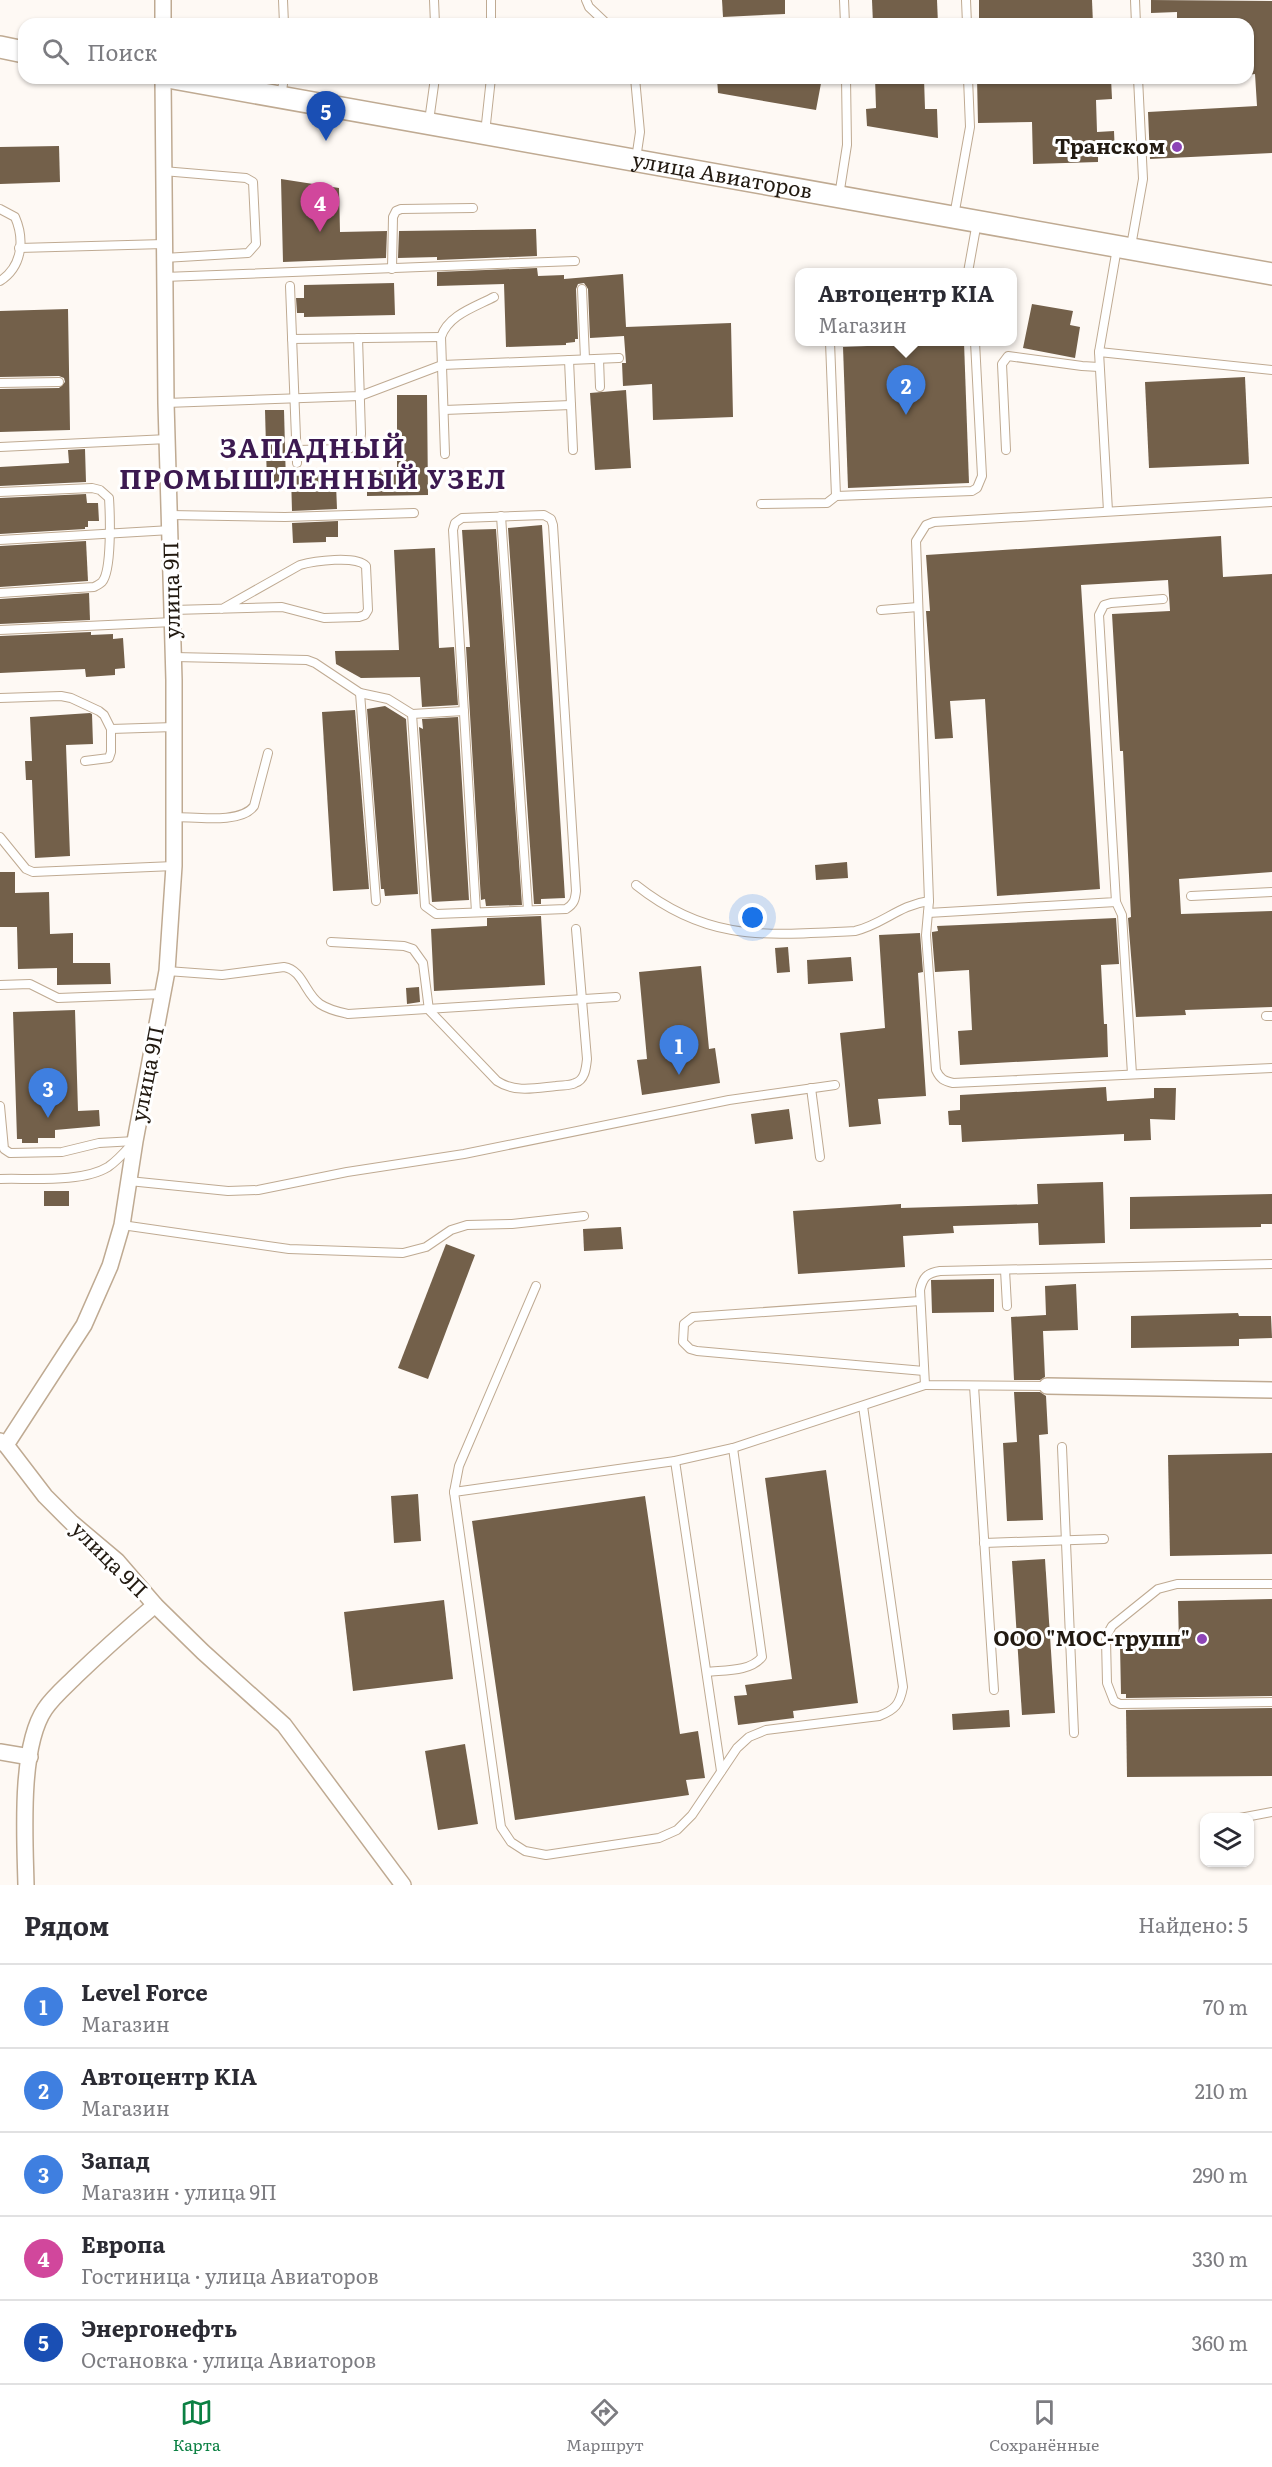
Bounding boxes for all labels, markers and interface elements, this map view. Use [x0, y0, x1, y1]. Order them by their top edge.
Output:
search box [18, 18, 1254, 84]
icon: search [39, 35, 72, 68]
text: Поиск [87, 35, 157, 68]
pin: 5 [306, 92, 346, 141]
place label: Транском [1055, 129, 1165, 160]
marker: Транском [1170, 140, 1184, 154]
street label: улица Авиаторов [630, 142, 815, 205]
pin: 4 [300, 182, 340, 232]
popup [795, 268, 1017, 346]
text: Автоцентр KIA [818, 276, 994, 309]
text: Магазин [818, 309, 907, 339]
pin: 2 [886, 366, 926, 415]
district label: ЗАПАДНЫЙ ПРОМЫШЛЕННЫЙ УЗЕЛ [119, 426, 507, 497]
street label: улица 9П [153, 541, 186, 639]
your location [738, 903, 767, 932]
street label: улица 9П [121, 1023, 170, 1124]
pin: 1 [660, 1026, 698, 1075]
pin: 3 [28, 1068, 68, 1118]
street label: улица 9П [65, 1513, 156, 1604]
place label: ООО "МОС-групп" [993, 1621, 1190, 1652]
marker: ООО "МОС-групп" [1195, 1632, 1209, 1646]
map controls [1200, 1813, 1254, 1867]
button: layers [1200, 1813, 1254, 1867]
text: Рядом [24, 1905, 109, 1944]
text: Найдено: 5 [1138, 1909, 1248, 1939]
text: Level Force [81, 1975, 208, 2008]
text: 1 [39, 1991, 48, 2021]
text: 70 m [1203, 1991, 1248, 2021]
text: Магазин [81, 2008, 170, 2038]
text: Автоцентр KIA [81, 2059, 257, 2092]
text: 2 [38, 2075, 49, 2105]
text: 210 m [1195, 2075, 1248, 2105]
text: Магазин [81, 2092, 170, 2122]
text: Запад [81, 2143, 150, 2176]
text: 3 [38, 2159, 49, 2189]
text: 290 m [1192, 2159, 1248, 2189]
text: Магазин · улица 9П [81, 2176, 277, 2206]
text: Европа [81, 2227, 165, 2260]
text: 4 [37, 2243, 50, 2273]
text: 330 m [1192, 2243, 1248, 2273]
text: Гостиница · улица Авиаторов [81, 2260, 379, 2290]
text: Энергонефть [81, 2311, 237, 2344]
text: 5 [38, 2327, 49, 2357]
text: 360 m [1191, 2327, 1248, 2357]
text: Остановка · улица Авиаторов [81, 2344, 376, 2374]
tab: Карта [173, 2396, 221, 2456]
tab: Маршрут [566, 2396, 644, 2456]
tab: Сохранённые [989, 2396, 1099, 2456]

